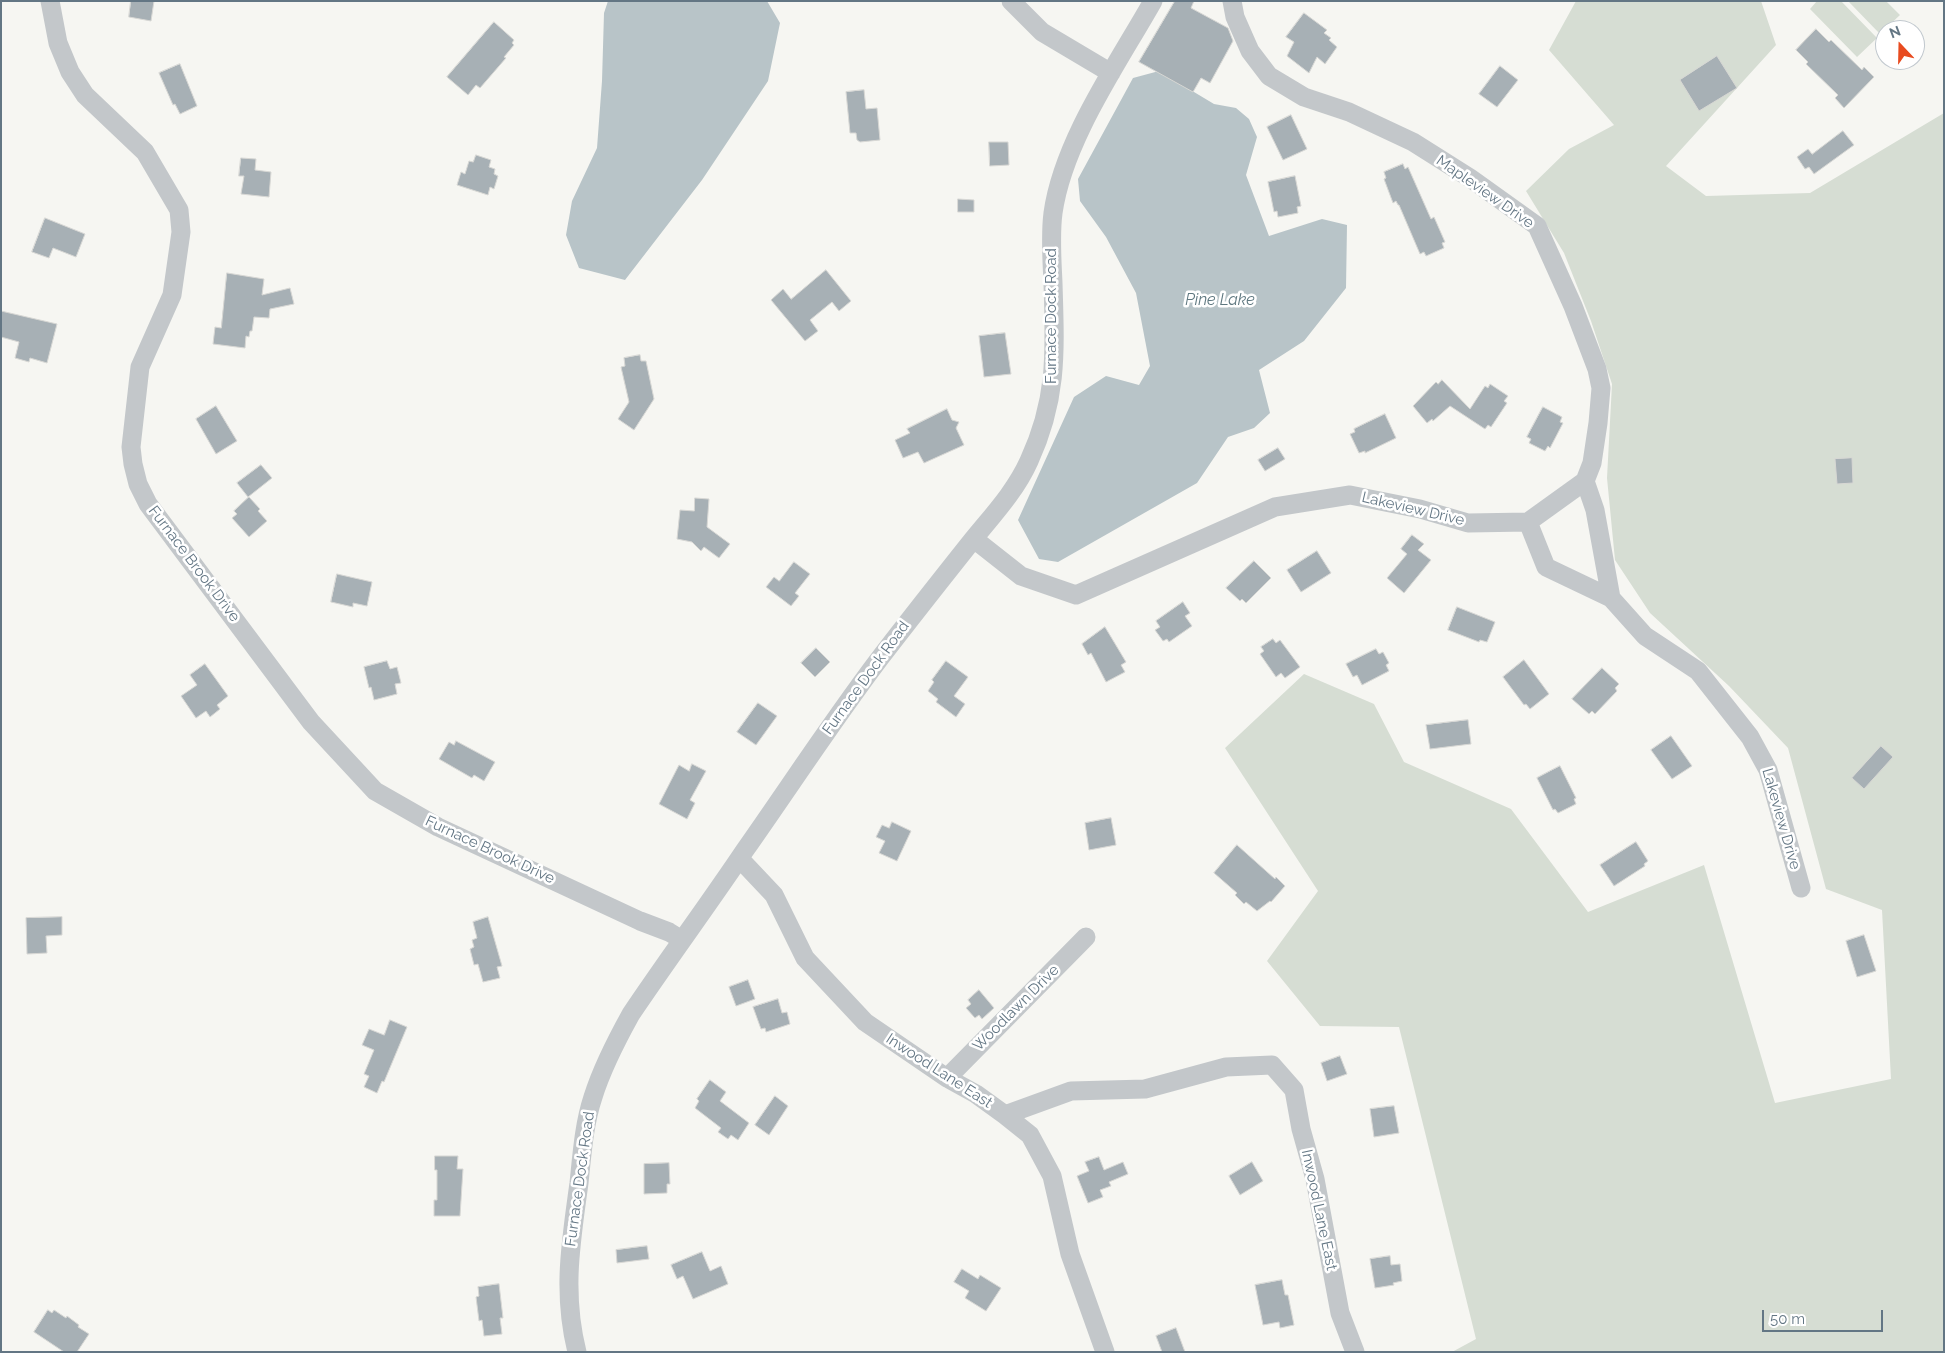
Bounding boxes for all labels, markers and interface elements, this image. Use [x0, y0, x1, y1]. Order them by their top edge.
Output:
north arrow [1875, 20, 1925, 70]
text: N [1887, 23, 1903, 41]
street label: Mapleview Drive [1433, 152, 1537, 232]
street label: Furnace Dock Road [1042, 248, 1060, 384]
water label: Pine Lake [1185, 290, 1255, 310]
street label: Lakeview Drive [1360, 488, 1466, 530]
street label: Furnace Brook Drive [144, 502, 244, 626]
street label: Furnace Dock Road [819, 618, 913, 738]
street label: Lakeview Drive [1758, 766, 1804, 872]
street label: Furnace Brook Drive [422, 812, 558, 888]
street label: Woodlawn Drive [969, 961, 1063, 1055]
street label: Inwood Lane East [882, 1030, 996, 1112]
street label: Furnace Dock Road [562, 1110, 598, 1248]
street label: Inwood Lane East [1297, 1148, 1341, 1272]
scale bar [1765, 1300, 1886, 1332]
text: 50 m [1770, 1310, 1805, 1328]

